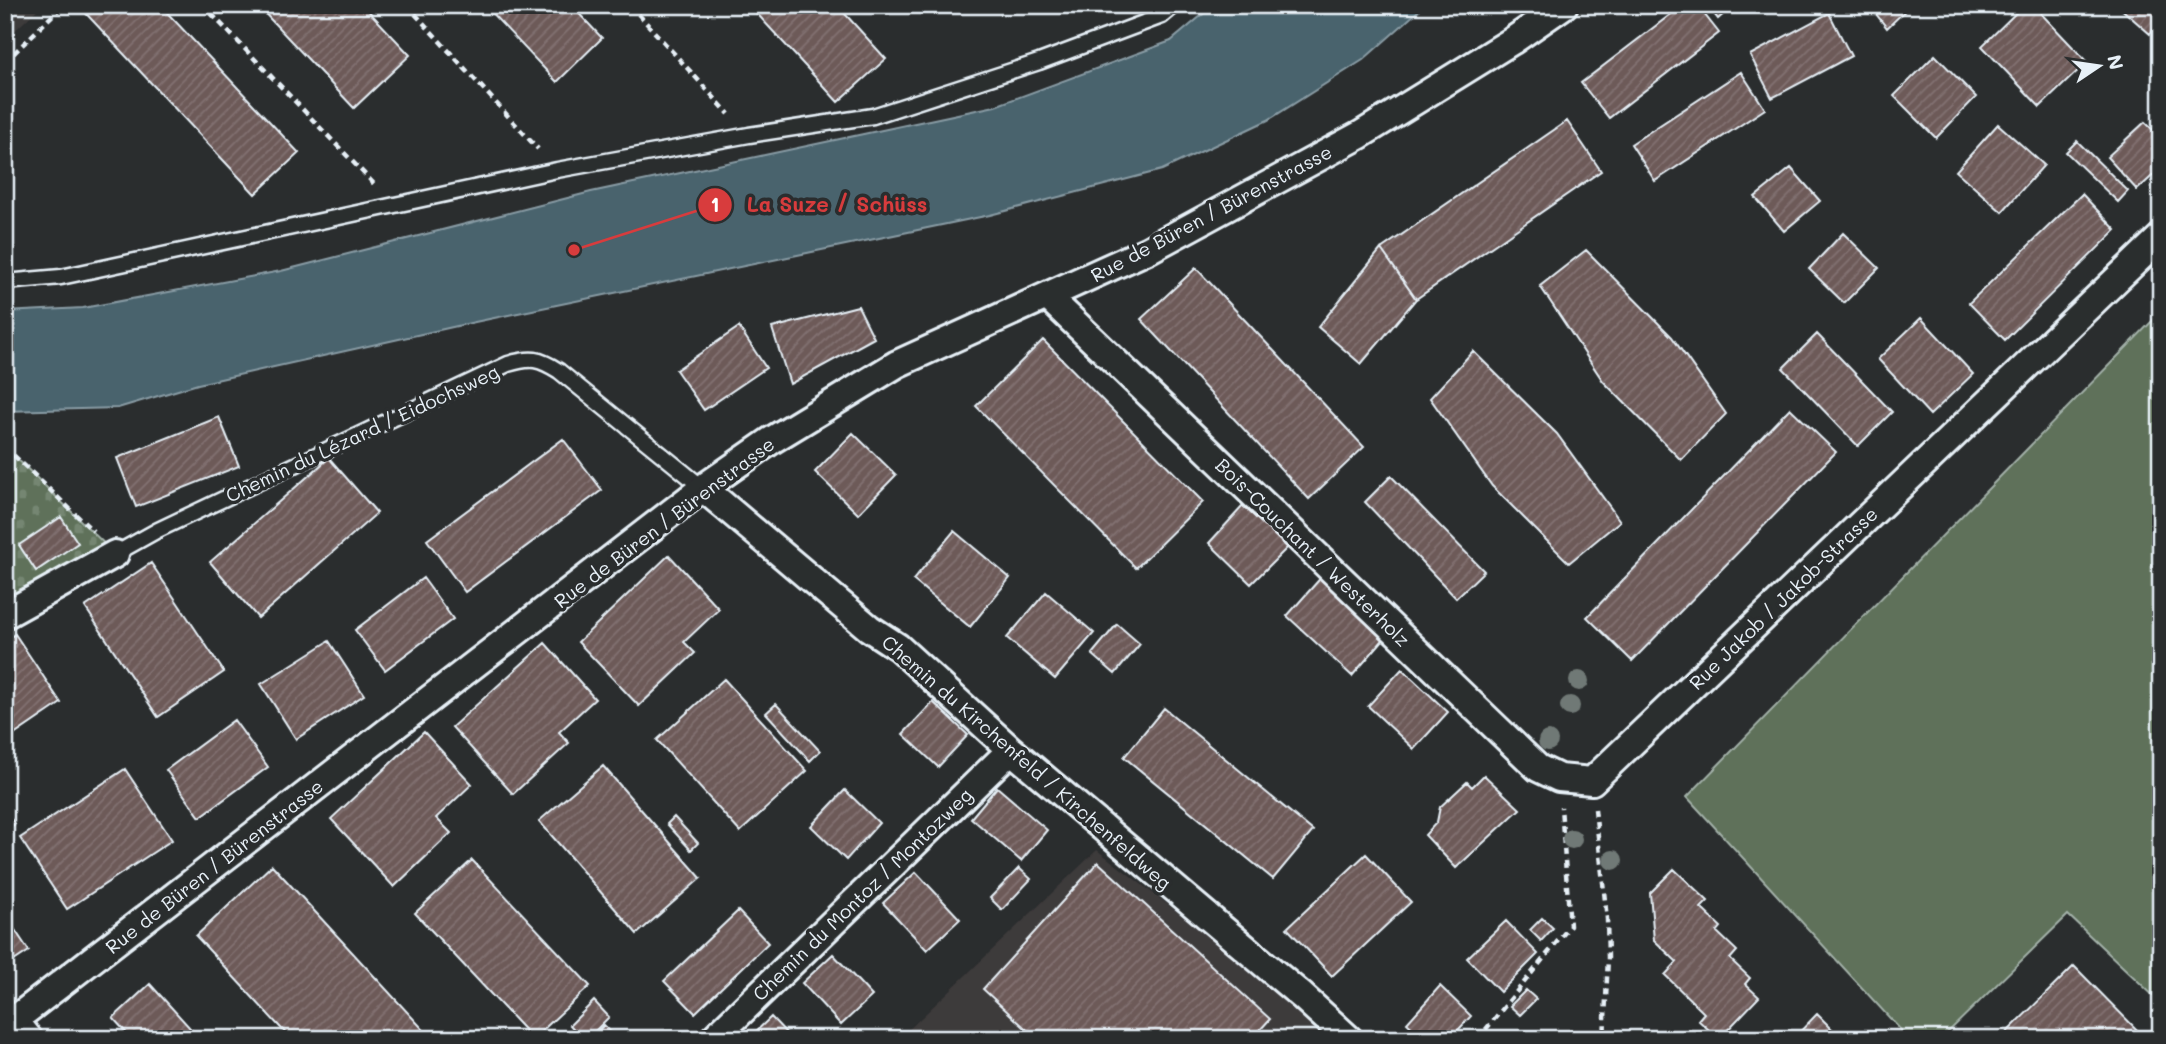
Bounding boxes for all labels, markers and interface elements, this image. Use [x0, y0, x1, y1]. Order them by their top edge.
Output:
north arrow [2064, 32, 2134, 102]
text: N [2102, 52, 2130, 72]
street label: Rue de Büren / Bürenstrasse [1086, 139, 1336, 287]
callout: La Suze / Schüss [697, 184, 941, 226]
text: 1 [710, 190, 720, 217]
text: La Suze / Schüss [747, 190, 927, 217]
street label: Chemin du Lézard / Eidochsweg [221, 359, 503, 507]
street label: Rue de Büren / Bürenstrasse [549, 431, 779, 613]
street label: Bois-Couchant / Westerholz [1211, 452, 1415, 652]
street label: Rue Jakob / Jakob-Strasse [1683, 501, 1883, 695]
street label: Chemin du Kirchenfeld / Kirchenfeldweg [877, 629, 1177, 895]
street label: Rue de Büren / Bürenstrasse [100, 773, 328, 959]
street label: Chemin du Montoz / Montozweg [747, 782, 977, 1006]

